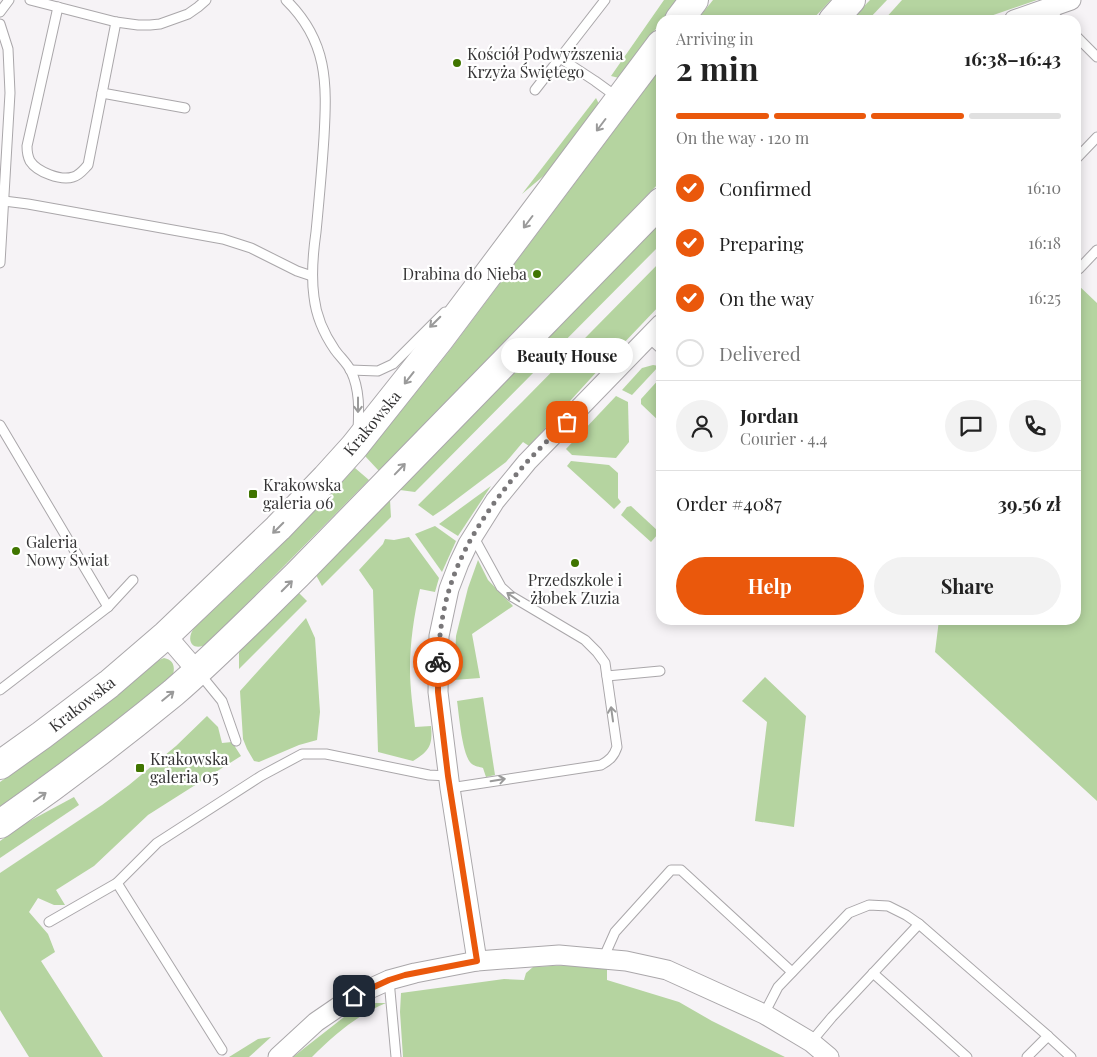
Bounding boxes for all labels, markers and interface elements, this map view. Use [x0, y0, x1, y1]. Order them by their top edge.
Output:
text: Arriving in [676, 28, 754, 49]
place label: Kościół Podwyższenia Krzyża Świętego [467, 43, 623, 82]
text: 16:38–16:43 [964, 45, 1061, 71]
text: 2 min [676, 46, 759, 89]
marker: Kościół Podwyższenia Krzyża Świętego [451, 57, 463, 69]
one-way arrow [595, 118, 606, 131]
text: On the way · 120 m [676, 127, 809, 148]
icon: check [676, 174, 704, 202]
text: Confirmed [719, 175, 812, 201]
text: 16:10 [1027, 177, 1061, 198]
one-way arrow [523, 215, 533, 229]
icon: check [676, 229, 704, 257]
text: Preparing [719, 230, 804, 256]
text: 16:18 [1028, 232, 1061, 253]
place label: Drabina do Nieba [402, 263, 527, 284]
marker: Drabina do Nieba [531, 268, 543, 280]
icon: check [676, 284, 704, 312]
text: On the way [719, 285, 814, 311]
text: 16:25 [1028, 287, 1061, 308]
one-way arrow [429, 316, 441, 328]
callout: Beauty House [501, 337, 633, 372]
text: Delivered [719, 340, 801, 366]
text: Beauty House [517, 345, 617, 366]
one-way arrow [404, 371, 415, 384]
street label: Krakowska [338, 386, 405, 460]
one-way arrow [354, 397, 363, 413]
button: person [676, 400, 728, 452]
button: chat [945, 400, 997, 452]
button: phone [1009, 400, 1061, 452]
pin [546, 401, 588, 443]
text: Jordan [740, 402, 799, 428]
icon: bag [553, 408, 581, 436]
text: Courier · 4.4 [740, 428, 827, 449]
one-way arrow [394, 463, 406, 476]
place label: Krakowska galeria 06 [263, 474, 342, 513]
marker: Krakowska galeria 06 [247, 488, 259, 500]
text: Order #4087 [676, 490, 782, 516]
text: 39.56 zł [998, 490, 1061, 516]
one-way arrow [271, 522, 284, 534]
place label: Galeria Nowy Świat [26, 531, 109, 570]
marker: Galeria Nowy Świat [10, 545, 22, 557]
marker: Przedszkole i żłobek Zuzia [569, 557, 581, 569]
button: Help [676, 557, 864, 615]
button: Share [874, 557, 1061, 615]
place label: Przedszkole i żłobek Zuzia [528, 569, 623, 608]
one-way arrow [280, 580, 292, 592]
one-way arrow [506, 592, 520, 602]
courier [413, 637, 463, 687]
icon: bike [424, 648, 452, 676]
street label: Krakowska [44, 671, 119, 736]
one-way arrow [161, 691, 174, 702]
one-way arrow [607, 706, 617, 722]
place label: Krakowska galeria 05 [150, 748, 229, 787]
marker: Krakowska galeria 05 [134, 762, 146, 774]
one-way arrow [490, 775, 506, 785]
one-way arrow [33, 792, 47, 802]
pin [333, 975, 375, 1017]
icon: home [340, 982, 368, 1010]

